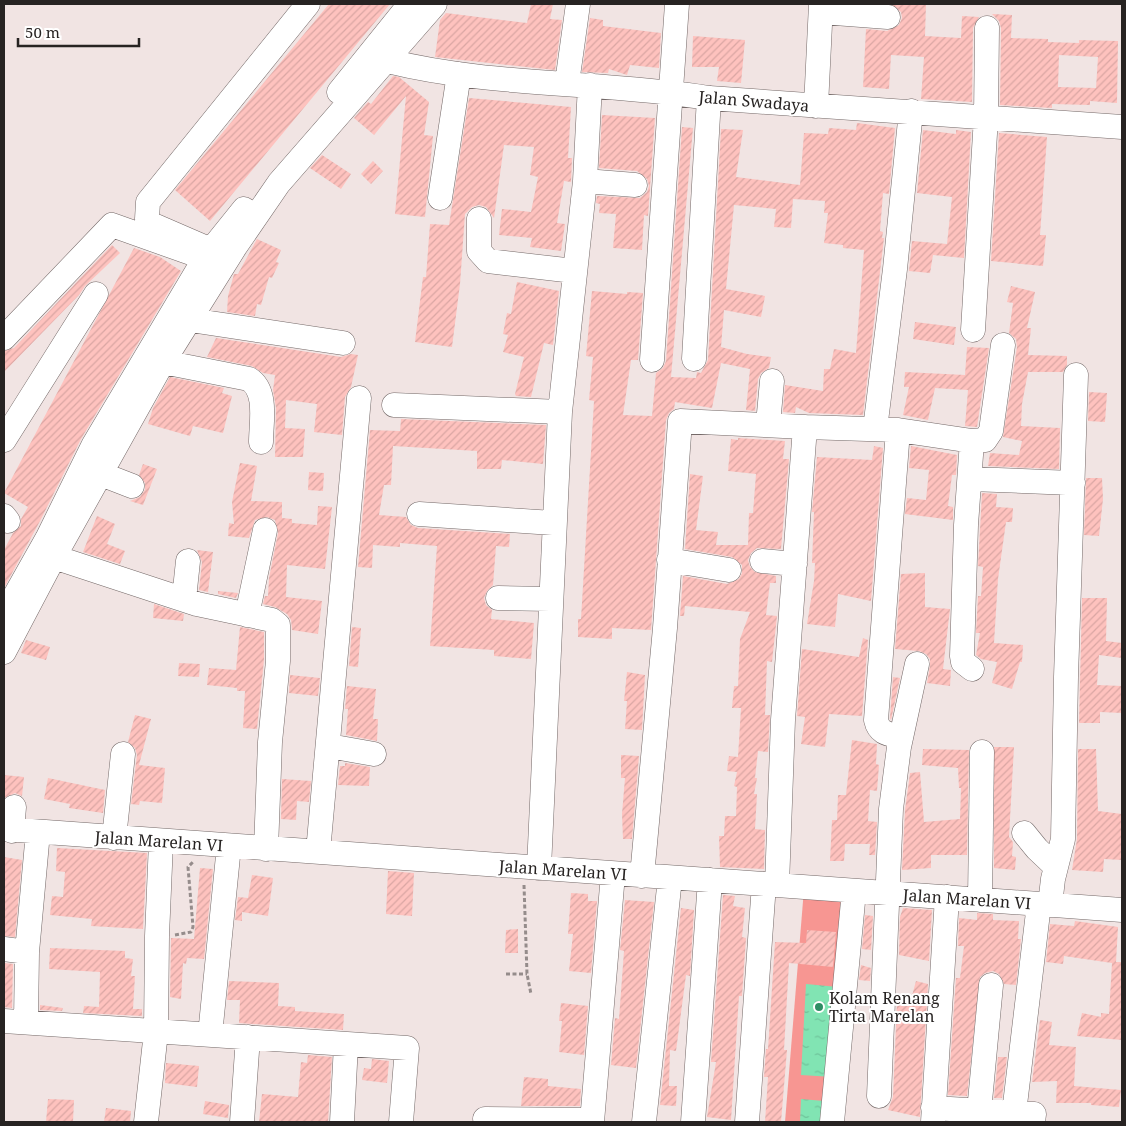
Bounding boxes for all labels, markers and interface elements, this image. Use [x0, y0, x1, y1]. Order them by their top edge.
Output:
scale bar [18, 15, 139, 47]
text: 50 m [25, 22, 60, 42]
street label: Jalan Swadaya [697, 85, 810, 117]
street label: Jalan Marelan VI [93, 825, 224, 856]
street label: Jalan Marelan VI [497, 854, 628, 885]
street label: Jalan Marelan VI [901, 883, 1032, 914]
place label: Kolam Renang Tirta Marelan [829, 987, 940, 1027]
marker: Kolam Renang Tirta Marelan [813, 1001, 825, 1013]

